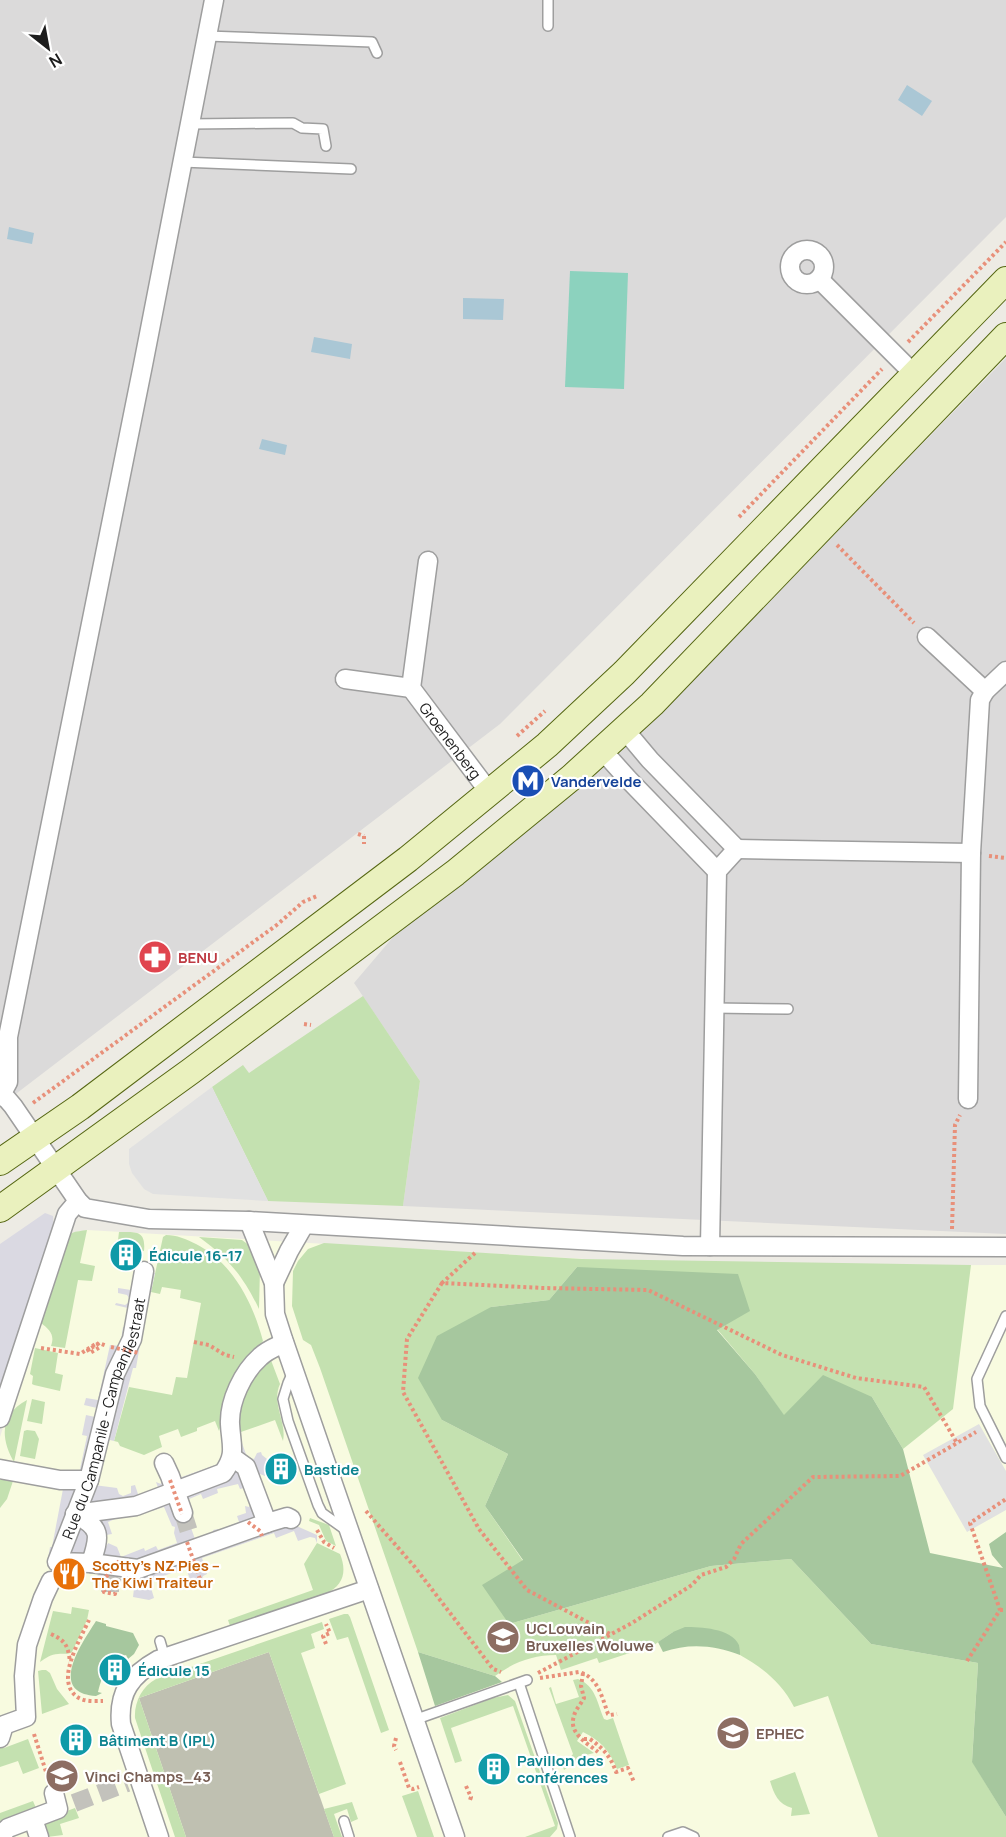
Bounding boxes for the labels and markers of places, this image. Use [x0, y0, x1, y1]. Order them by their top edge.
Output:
metro station icon: Vandervelde [510, 763, 546, 799]
place label: Vandervelde [551, 771, 642, 792]
pharmacy icon: BENU [137, 939, 173, 975]
place label: BENU [178, 947, 218, 968]
building icon: Édicule 16-17 [108, 1237, 144, 1273]
place label: Édicule 16-17 [149, 1245, 242, 1266]
building icon: Bastide [263, 1451, 299, 1487]
place label: Bastide [304, 1459, 359, 1480]
place label: Scotty's NZ Pies – The Kiwi Traiteur [92, 1555, 220, 1593]
restaurant icon: Scotty's NZ Pies – The Kiwi Traiteur [51, 1556, 87, 1592]
place label: UCLouvain Bruxelles Woluwe [526, 1618, 654, 1656]
school or university icon: UCLouvain Bruxelles Woluwe [485, 1619, 521, 1655]
building icon: Édicule 15 [97, 1652, 133, 1688]
place label: Édicule 15 [138, 1660, 210, 1681]
school or university icon: EPHEC [715, 1715, 751, 1751]
building icon: Bâtiment B (IPL) [58, 1722, 94, 1758]
place label: EPHEC [756, 1723, 805, 1744]
place label: Bâtiment B (IPL) [99, 1730, 216, 1751]
place label: Pavillon des conférences [517, 1750, 608, 1788]
building icon: Pavillon des conférences [476, 1751, 512, 1787]
school or university icon: Vinci Champs_43 [44, 1758, 80, 1794]
place label: Vinci Champs_43 [85, 1766, 211, 1787]

